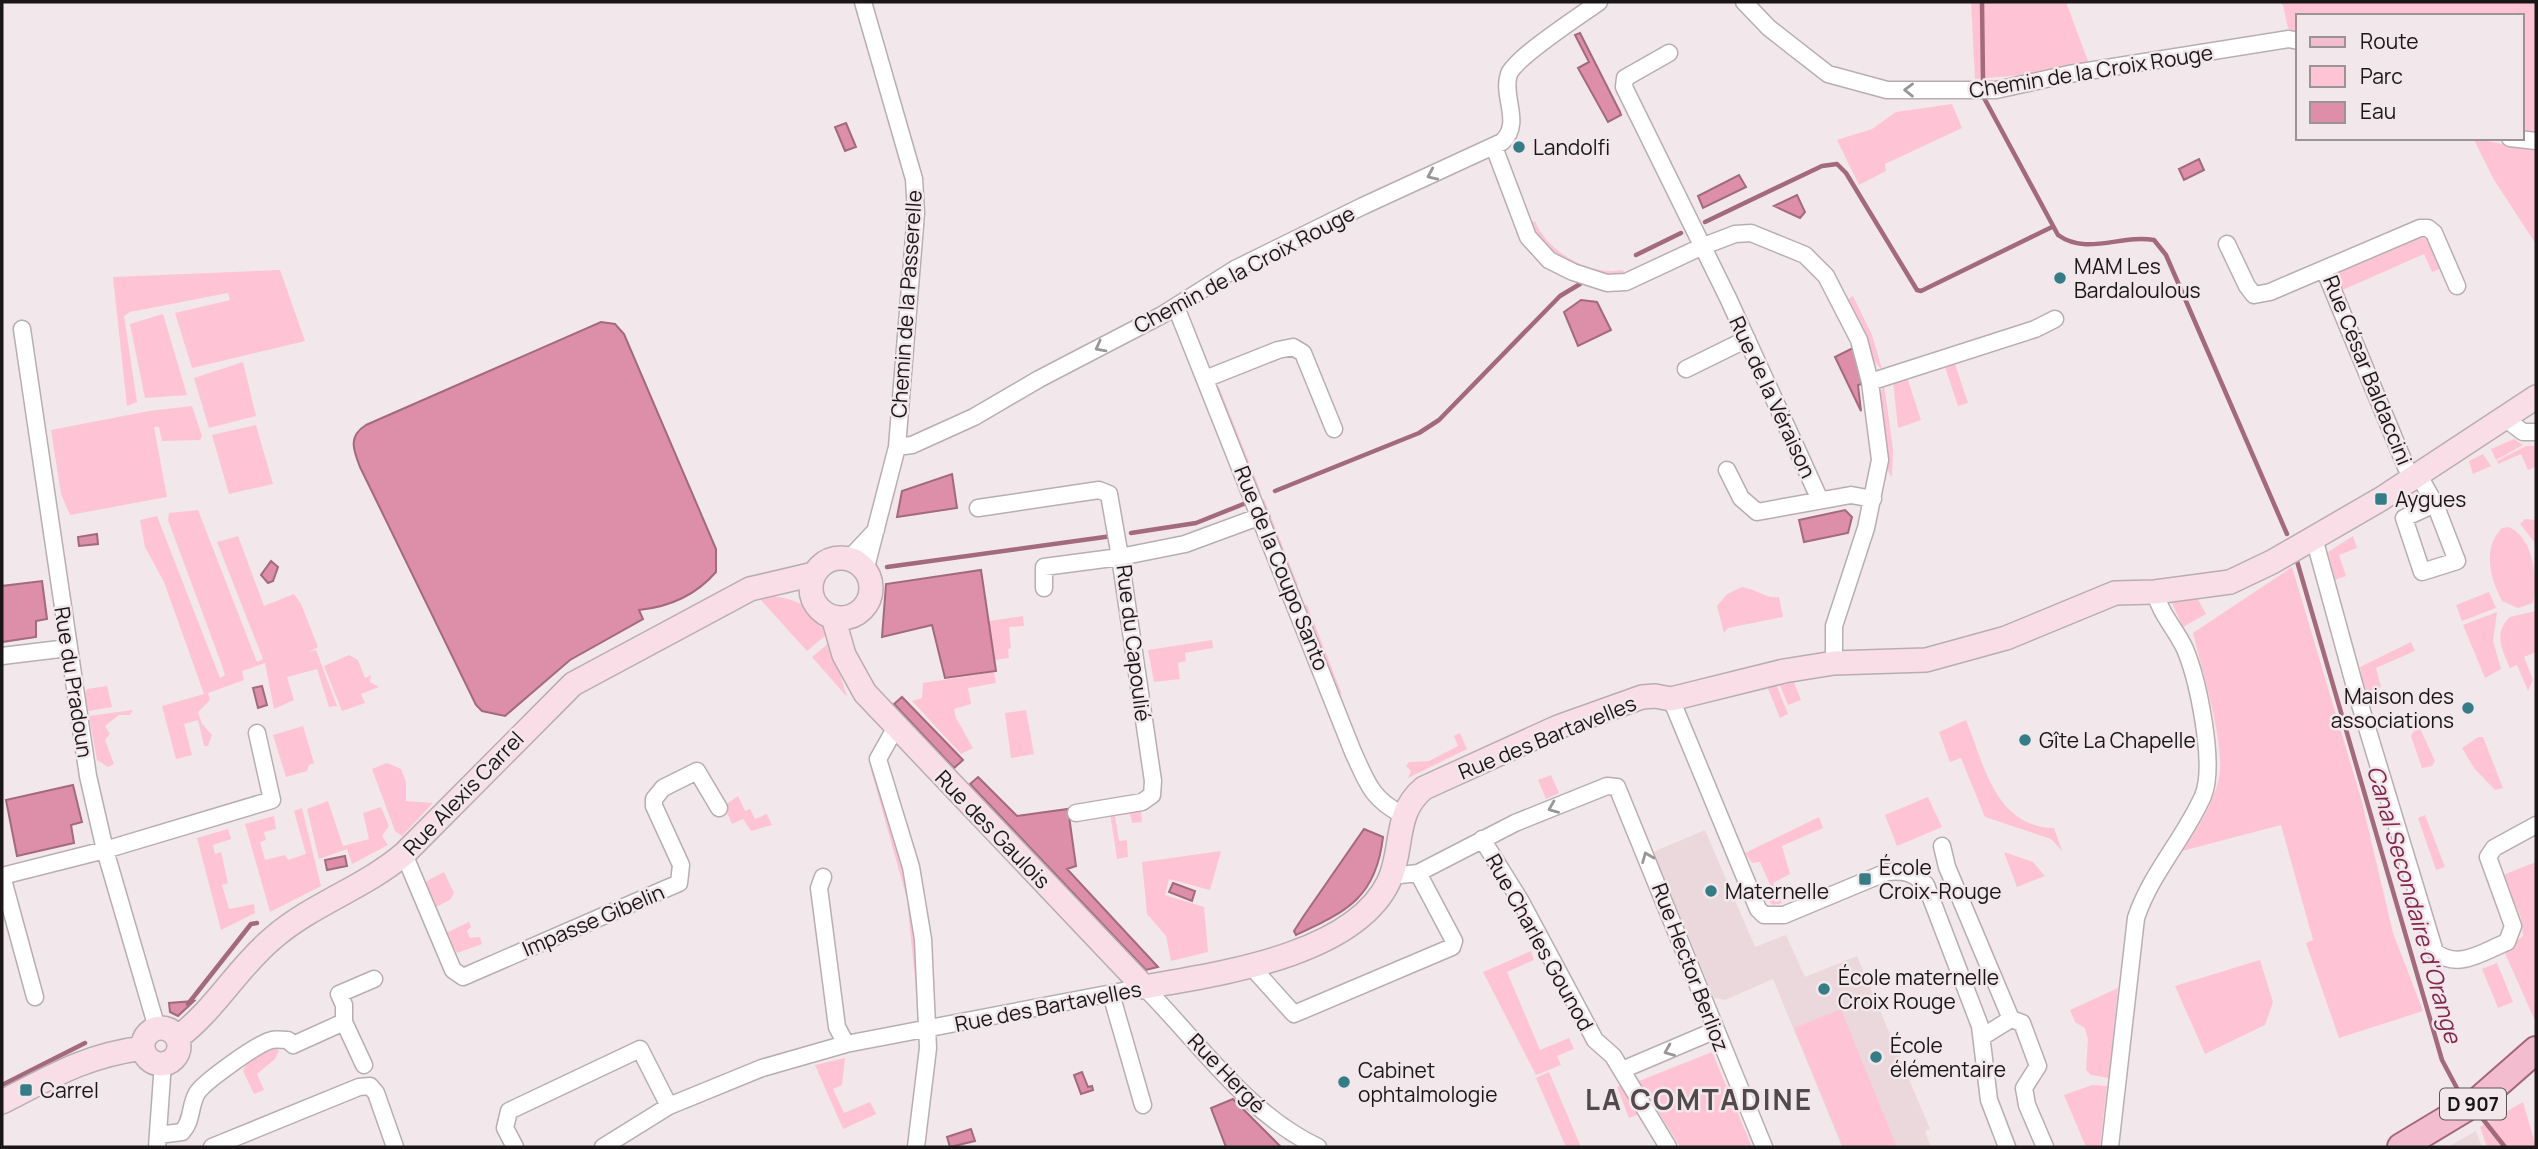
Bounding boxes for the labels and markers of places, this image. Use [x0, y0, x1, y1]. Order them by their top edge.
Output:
place label: Landolfi [1533, 133, 1610, 161]
marker: Landolfi [1511, 139, 1527, 155]
place label: MAM Les Bardaloulous [2074, 252, 2201, 304]
marker: MAM Les Bardaloulous [2052, 270, 2068, 286]
place label: Aygues [2395, 485, 2466, 513]
marker: Aygues [2373, 491, 2389, 507]
place label: Maison des associations [2331, 682, 2454, 734]
marker: Maison des associations [2460, 700, 2476, 716]
place label: Gîte La Chapelle [2039, 726, 2196, 754]
marker: Gîte La Chapelle [2017, 732, 2033, 748]
place label: École Croix-Rouge [1879, 853, 2001, 905]
marker: École Croix-Rouge [1857, 871, 1873, 887]
place label: Maternelle [1725, 877, 1829, 905]
marker: Maternelle [1703, 883, 1719, 899]
place label: École maternelle Croix Rouge [1838, 963, 1999, 1015]
marker: École maternelle Croix Rouge [1816, 981, 1832, 997]
place label: École élémentaire [1890, 1031, 2006, 1083]
marker: École élémentaire [1868, 1049, 1884, 1065]
place label: Cabinet ophtalmologie [1358, 1056, 1497, 1108]
marker: Cabinet ophtalmologie [1336, 1074, 1352, 1090]
place label: Carrel [40, 1076, 99, 1104]
marker: Carrel [18, 1082, 34, 1098]

